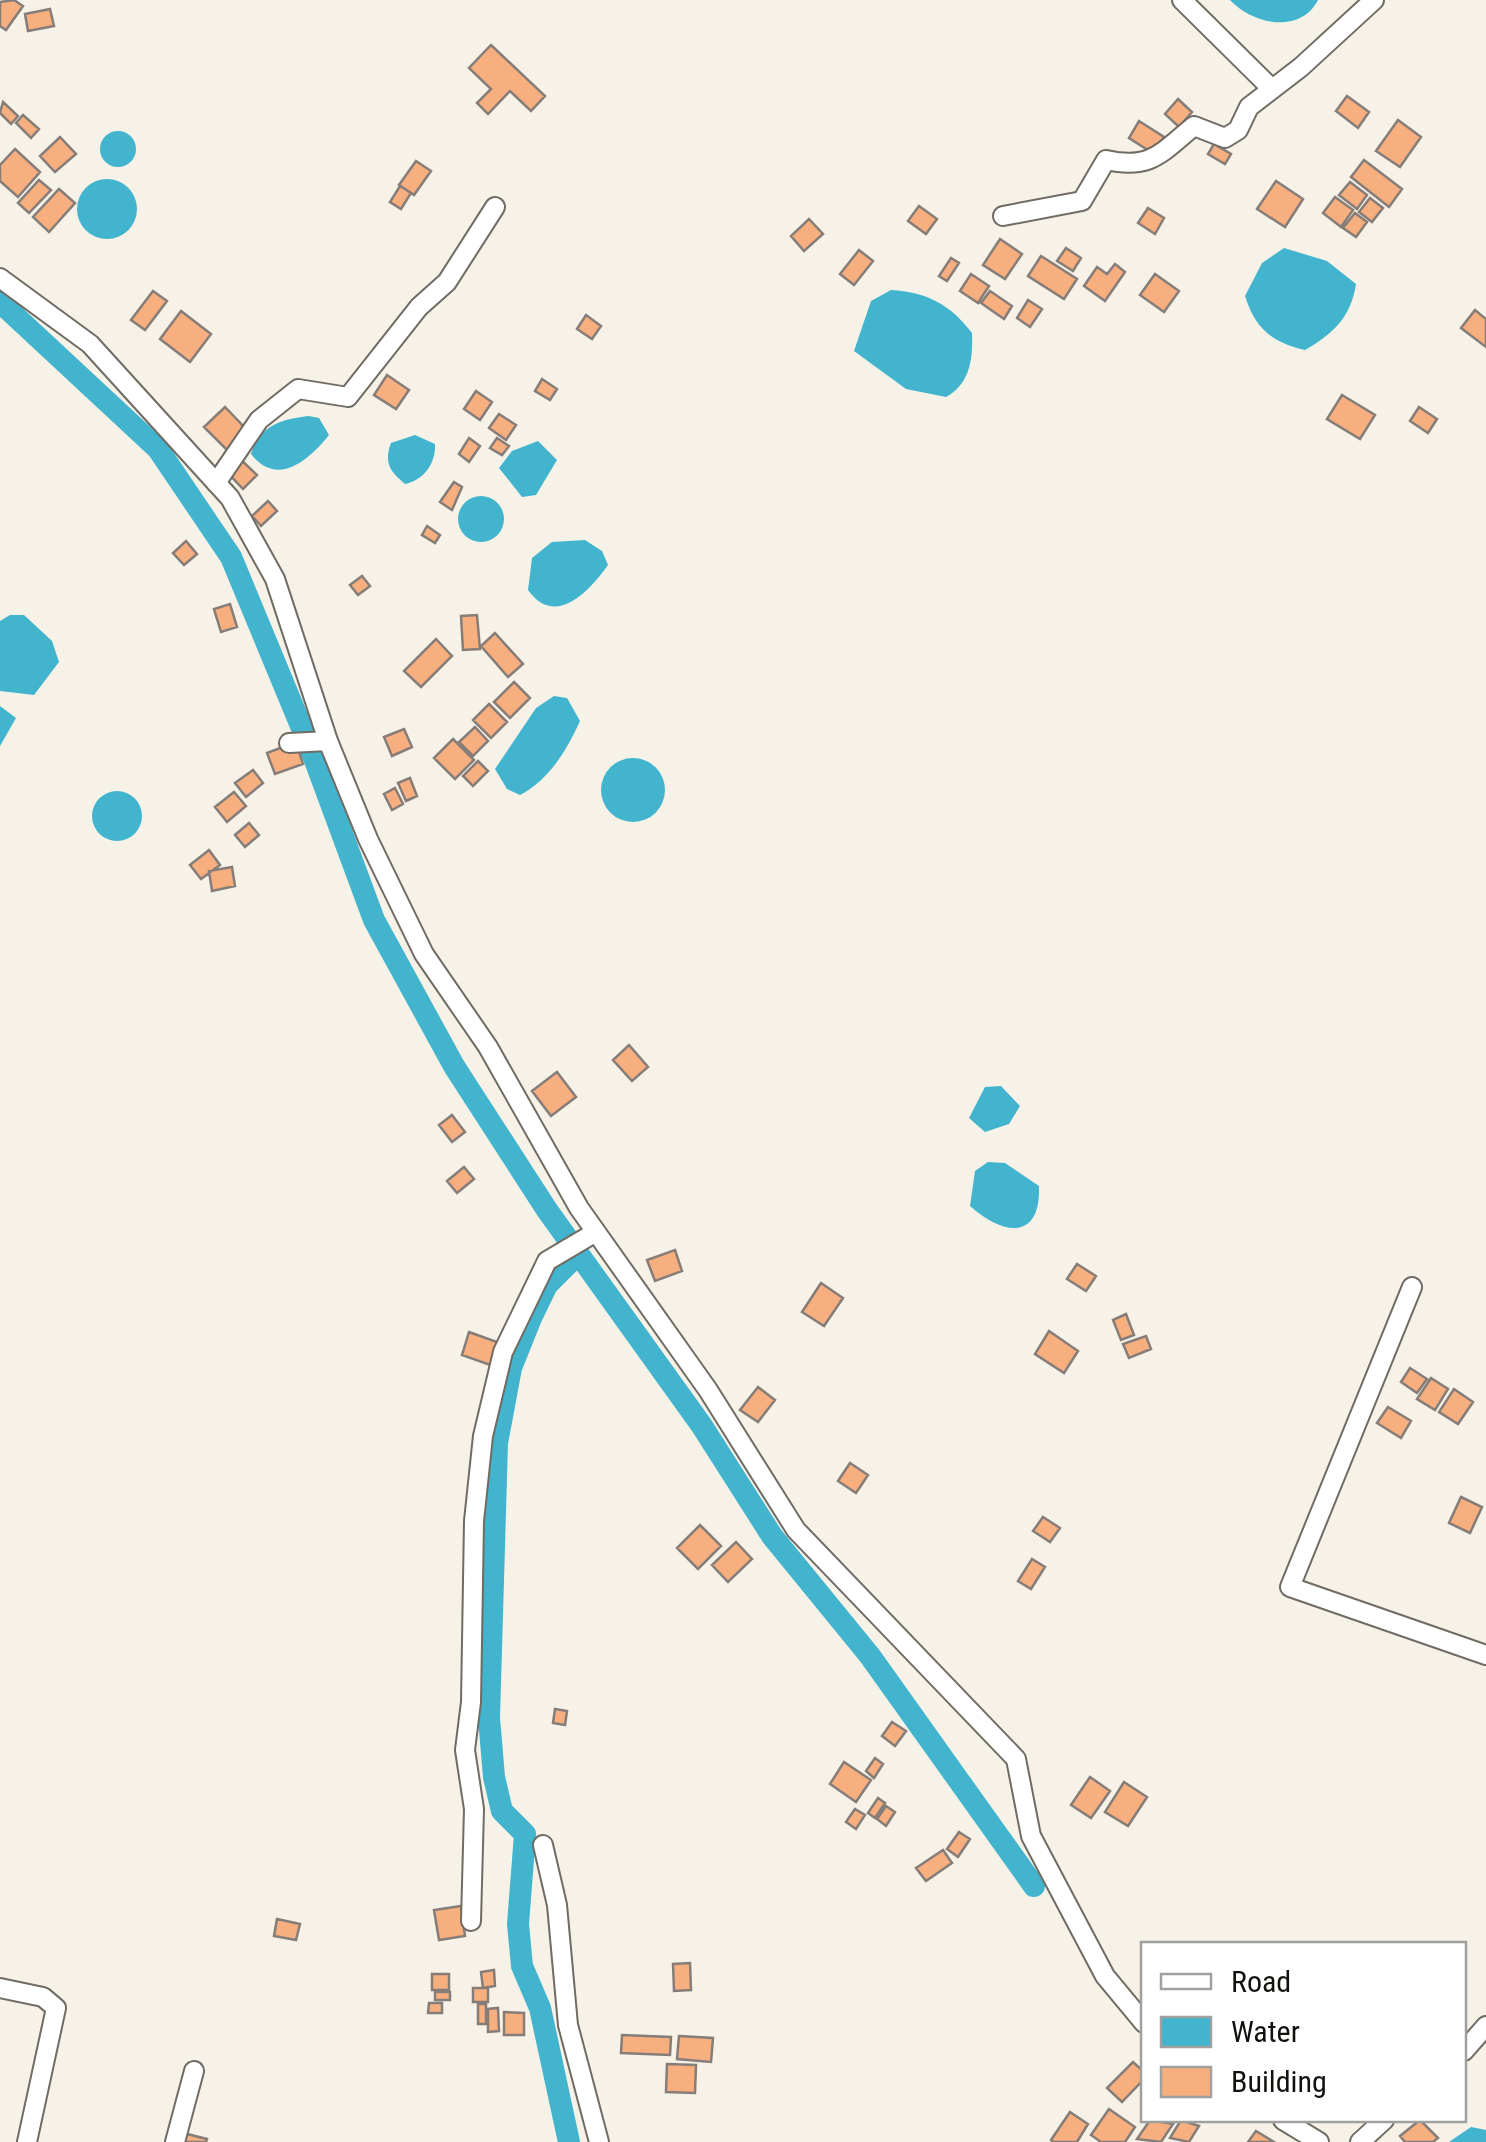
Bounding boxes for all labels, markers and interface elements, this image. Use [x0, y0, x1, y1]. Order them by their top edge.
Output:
legend [1141, 1942, 1466, 2122]
text: Road [1231, 1964, 1291, 1999]
text: Water [1231, 2014, 1300, 2049]
text: Building [1231, 2064, 1327, 2099]

